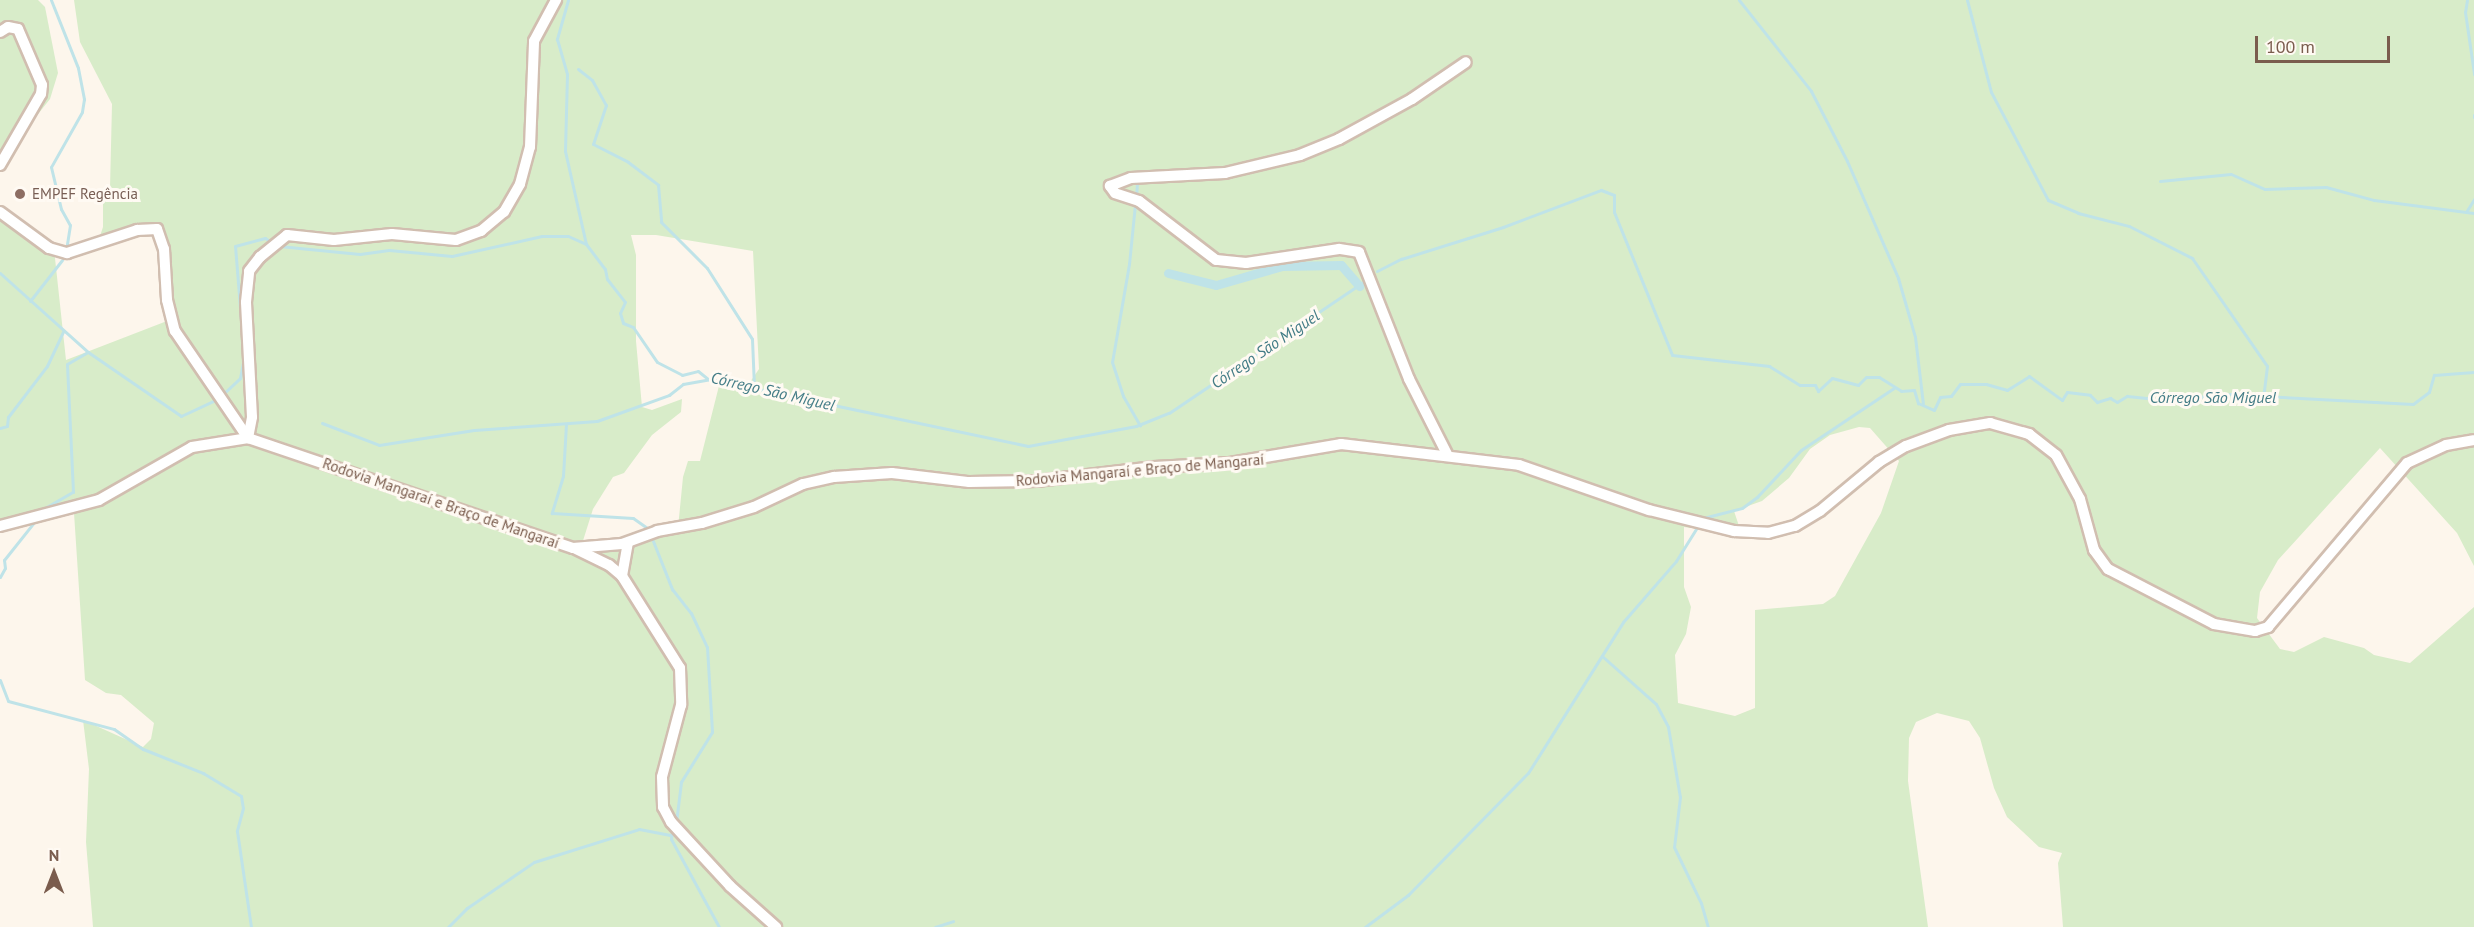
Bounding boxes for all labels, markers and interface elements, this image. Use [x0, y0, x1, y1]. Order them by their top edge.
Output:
scale bar [2258, 24, 2393, 62]
text: 100 m [2266, 35, 2315, 58]
place label: EMPEF Regência [32, 185, 138, 203]
marker: EMPEF Regência [13, 187, 27, 201]
water label: Córrego São Miguel [1207, 306, 1323, 392]
water label: Córrego São Miguel [709, 367, 837, 415]
water label: Córrego São Miguel [2150, 387, 2276, 407]
street label: Rodovia Mangaraí e Braço de Mangaraí [1015, 450, 1265, 490]
street label: Rodovia Mangaraí e Braço de Mangaraí [320, 454, 562, 552]
north arrow [24, 843, 84, 903]
text: N [49, 845, 59, 865]

